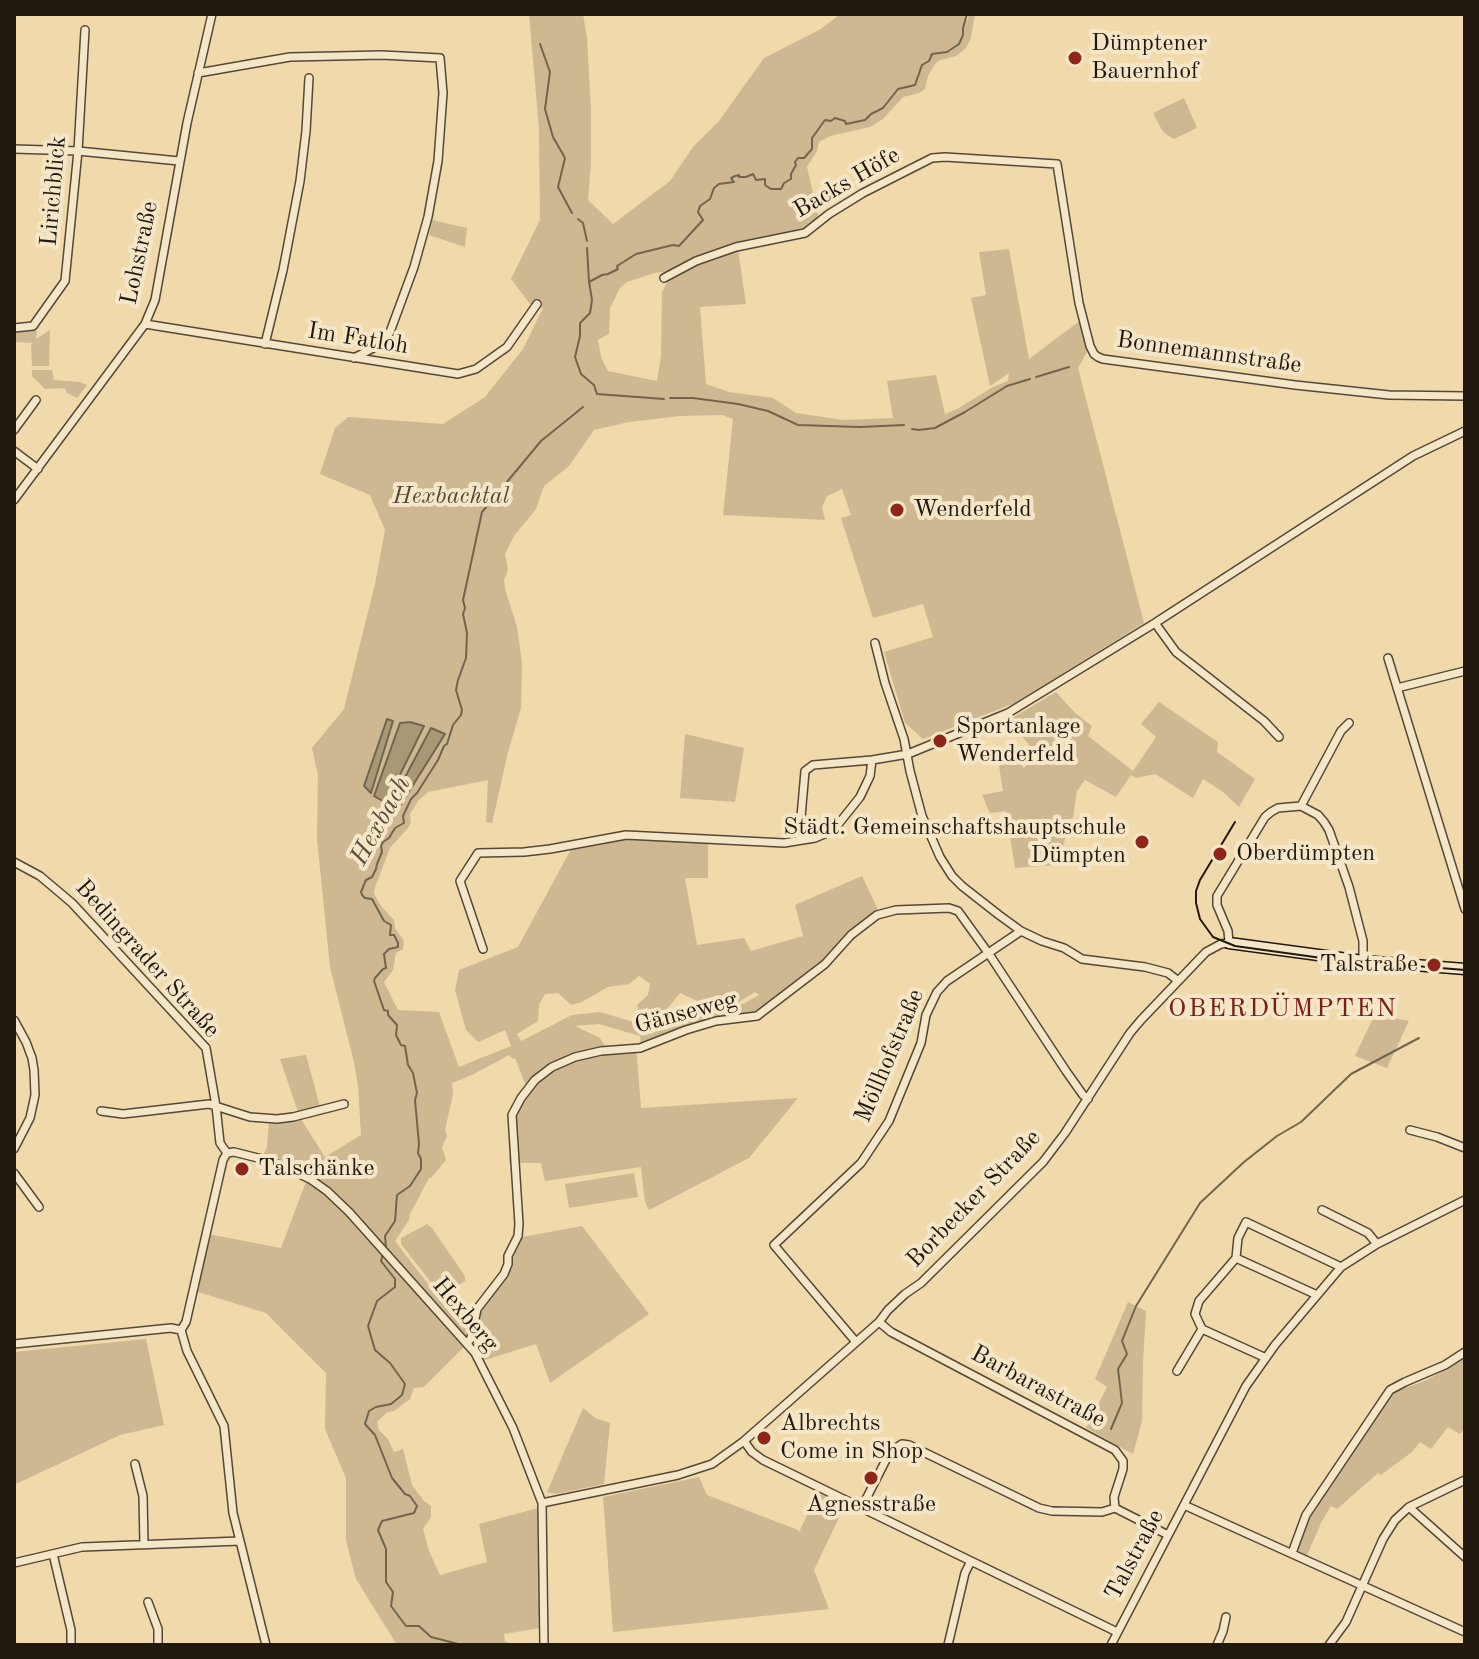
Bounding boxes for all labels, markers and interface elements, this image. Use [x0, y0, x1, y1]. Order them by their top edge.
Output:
place label: Dümptener Bauernhof [1091, 30, 1207, 86]
marker: Dümptener Bauernhof [1066, 49, 1084, 67]
street label: Lirichblick [35, 135, 73, 247]
street label: Backs Höfe [789, 141, 905, 225]
street label: Lohstraße [115, 199, 165, 307]
street label: Im Fatloh [306, 317, 410, 361]
street label: Bonnemannstraße [1115, 326, 1303, 380]
park label: Hexbachtal [393, 483, 509, 511]
place label: Wenderfeld [913, 496, 1032, 524]
marker: Wenderfeld [888, 501, 906, 519]
place label: Sportanlage Wenderfeld [956, 713, 1081, 769]
marker: Sportanlage Wenderfeld [931, 732, 949, 750]
water label: Hexbach [344, 771, 418, 871]
place label: Städt. Gemeinschaftshauptschule Dümpten [783, 814, 1126, 870]
marker: Städt. Gemeinschaftshauptschule Dümpten [1133, 833, 1151, 851]
place label: Oberdümpten [1236, 840, 1375, 868]
marker: Oberdümpten [1211, 845, 1229, 863]
street label: Bedingrader Straße [68, 874, 226, 1044]
place label: Talstraße [1320, 951, 1418, 979]
marker: Talstraße [1425, 956, 1443, 974]
street label: Gänseweg [632, 985, 740, 1041]
street label: Möllhofstraße [849, 985, 931, 1127]
district label: OBERDÜMPTEN [1168, 993, 1398, 1025]
street label: Borbecker Straße [901, 1124, 1047, 1274]
place label: Talschänke [258, 1155, 374, 1183]
marker: Talschänke [233, 1160, 251, 1178]
street label: Hexberg [426, 1272, 504, 1358]
street label: Barbarastraße [966, 1339, 1110, 1435]
place label: Albrechts Come in Shop [780, 1410, 923, 1466]
marker: Albrechts Come in Shop [755, 1429, 773, 1447]
marker: Agnesstraße [862, 1469, 880, 1487]
place label: Agnesstraße [806, 1491, 936, 1519]
street label: Talstraße [1099, 1505, 1171, 1605]

